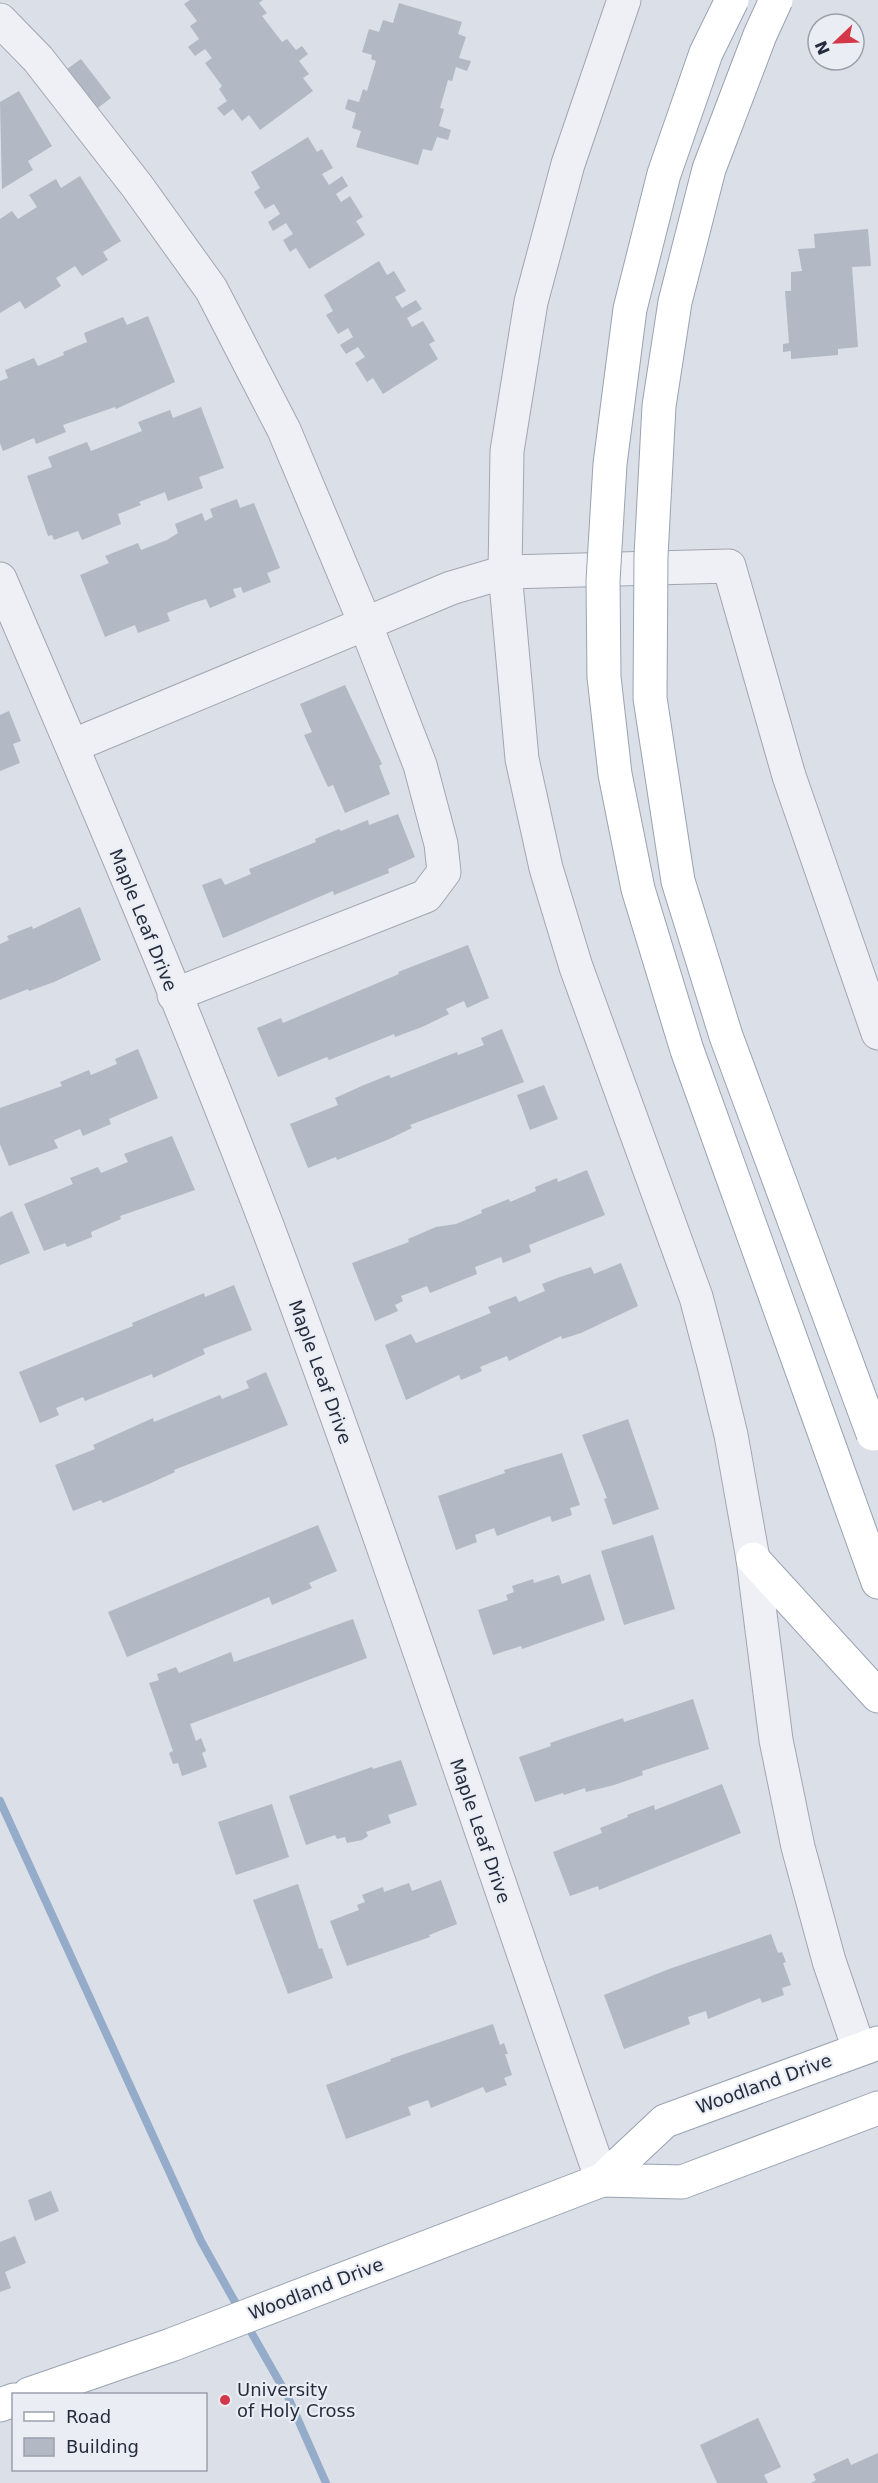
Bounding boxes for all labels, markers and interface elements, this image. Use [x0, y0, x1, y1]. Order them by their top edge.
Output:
north arrow [806, 12, 866, 72]
text: N [811, 38, 834, 58]
street label: Maple Leaf Drive [105, 846, 182, 994]
street label: Maple Leaf Drive [285, 1297, 356, 1447]
street label: Maple Leaf Drive [446, 1756, 515, 1906]
street label: Woodland Drive [693, 2049, 835, 2118]
street label: Woodland Drive [245, 2253, 386, 2324]
place label: University of Holy Cross [237, 2379, 355, 2421]
legend [12, 2393, 207, 2471]
marker: University of Holy Cross [218, 2393, 232, 2407]
text: Road [66, 2406, 111, 2427]
text: Building [66, 2436, 139, 2457]

